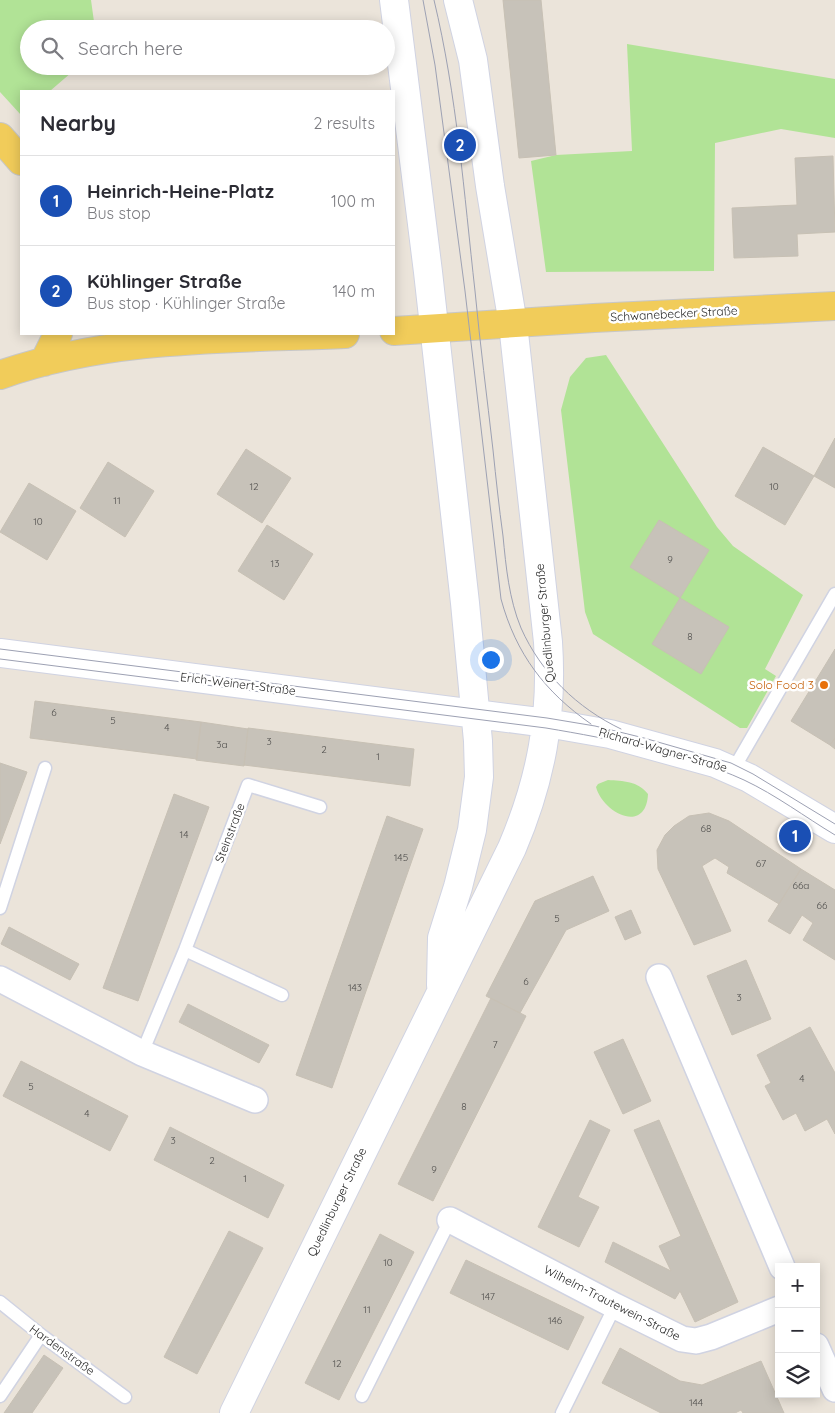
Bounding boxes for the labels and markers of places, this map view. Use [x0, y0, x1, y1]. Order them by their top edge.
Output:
pin: 2 [444, 126, 476, 164]
place label: Solo Food 3 [749, 677, 814, 692]
marker: Solo Food 3 [818, 679, 830, 691]
pin: 1 [779, 817, 811, 855]

